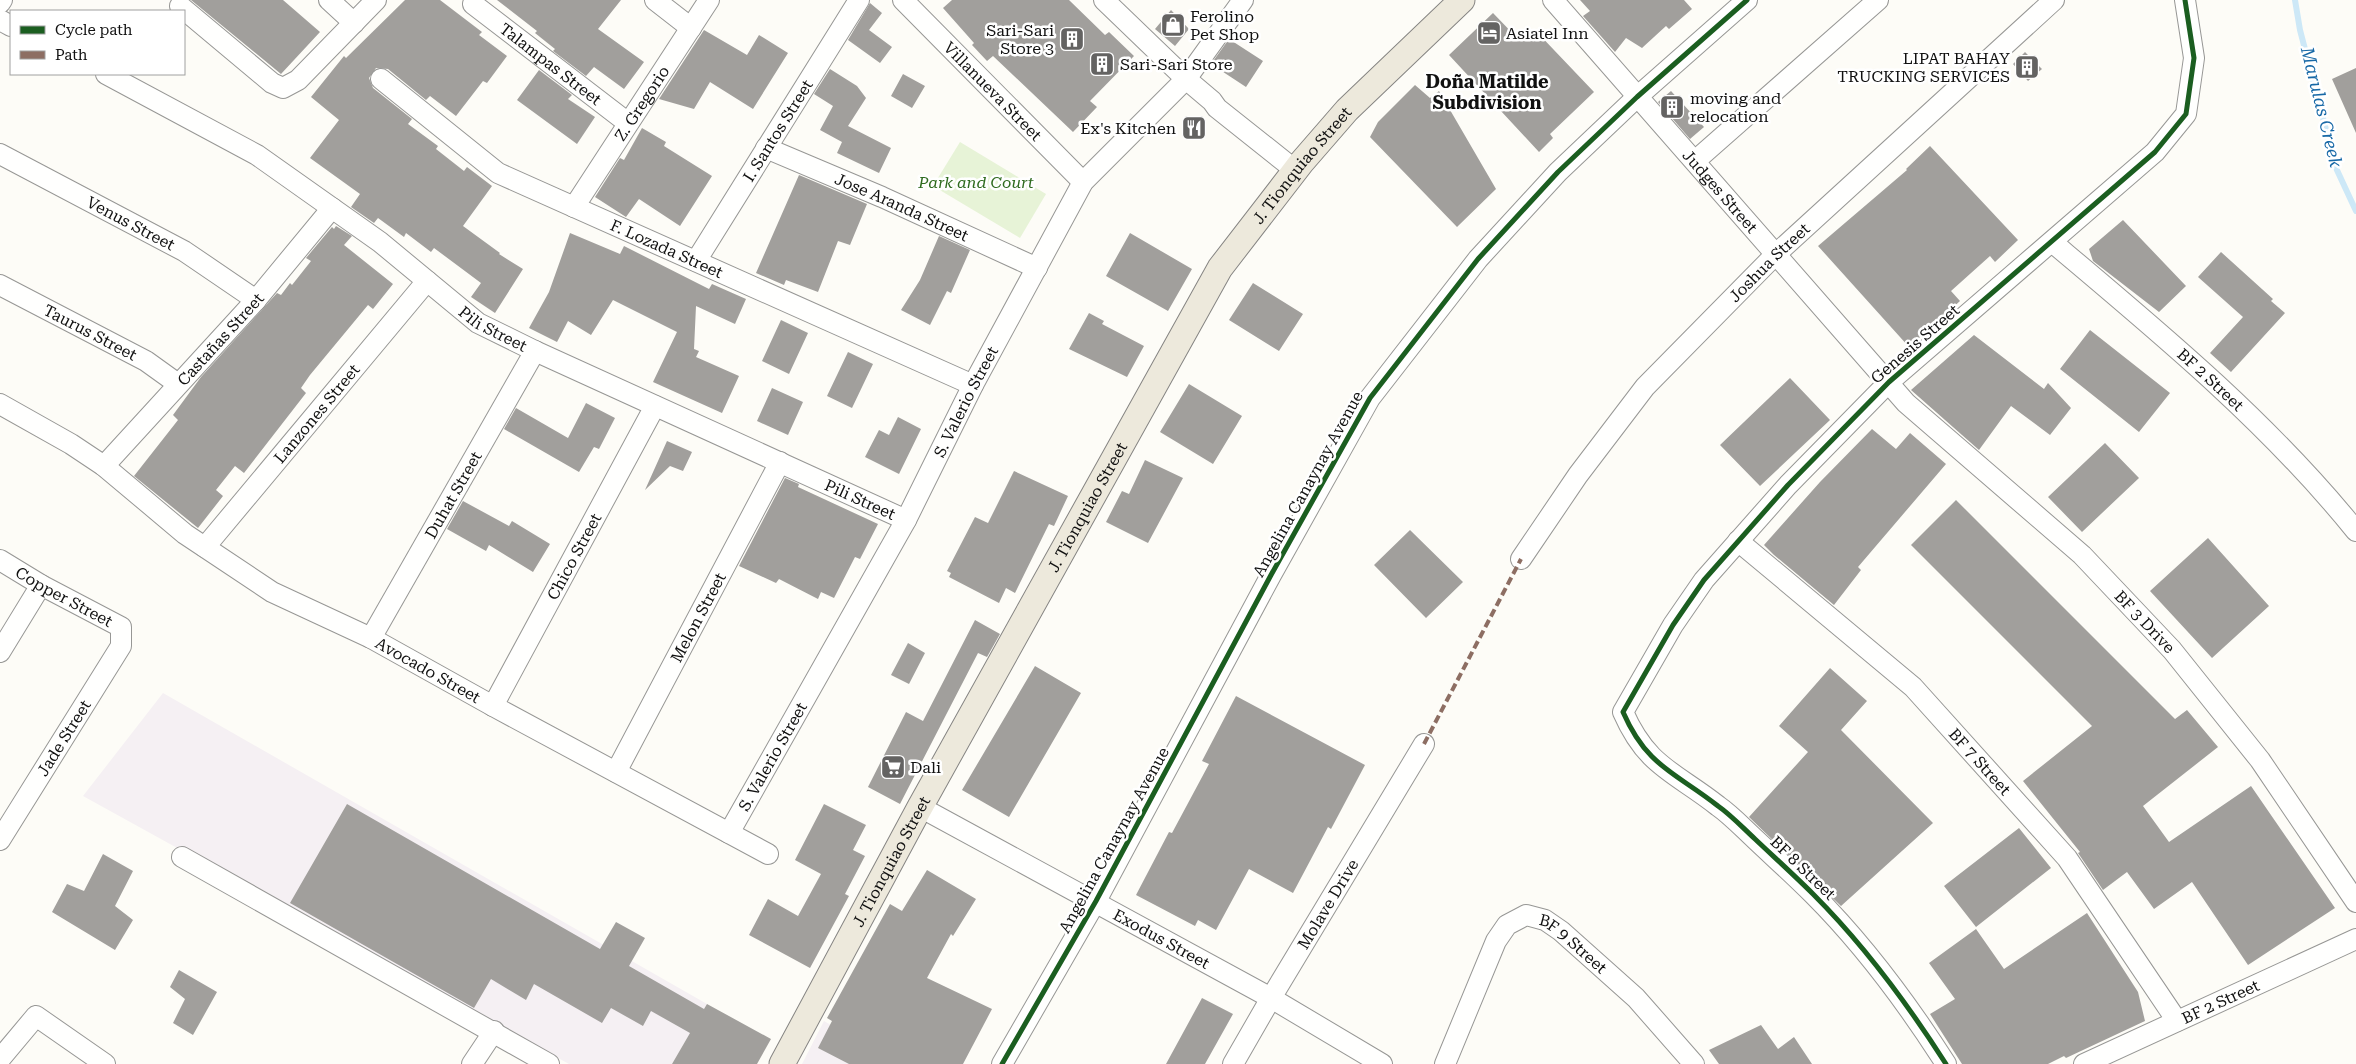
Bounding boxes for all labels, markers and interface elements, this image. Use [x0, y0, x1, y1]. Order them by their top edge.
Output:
place label: Ferolino Pet Shop [1190, 7, 1259, 44]
legend [10, 10, 185, 75]
shop icon: Ferolino Pet Shop [1160, 12, 1186, 38]
street label: Talampas Street [496, 19, 605, 109]
hotel icon: Asiatel Inn [1476, 20, 1502, 46]
text: Cycle path [55, 21, 133, 39]
place label: Sari-Sari Store 3 [986, 21, 1054, 58]
place label: Asiatel Inn [1506, 24, 1589, 43]
building icon: Sari-Sari Store 3 [1059, 26, 1085, 52]
street label: Villanueva Street [940, 38, 1046, 144]
water label: Marulas Creek [2297, 44, 2347, 170]
text: Path [55, 46, 88, 64]
place label: LIPAT BAHAY TRUCKING SERVICES [1837, 49, 2010, 86]
building icon: Sari-Sari Store [1089, 51, 1115, 77]
building icon: LIPAT BAHAY TRUCKING SERVICES [2014, 54, 2040, 80]
place label: Sari-Sari Store [1120, 55, 1233, 74]
street label: Z. Gregorio [610, 62, 673, 144]
district label: Doña Matilde Subdivision [1425, 71, 1549, 113]
street label: I. Santos Street [739, 76, 817, 185]
place label: moving and relocation [1690, 89, 1781, 126]
building icon: moving and relocation [1659, 94, 1685, 120]
street label: J. Tionquiao Street [1248, 103, 1355, 227]
restaurant icon: Ex's Kitchen [1181, 115, 1207, 141]
place label: Ex's Kitchen [1080, 119, 1176, 138]
street label: Judges Street [1679, 146, 1762, 237]
street label: Jose Aranda Street [832, 169, 972, 245]
park label: Park and Court [917, 173, 1034, 192]
street label: Venus Street [84, 192, 178, 254]
street label: F. Lozada Street [608, 215, 726, 282]
street label: Joshua Street [1725, 219, 1813, 306]
street label: Castañas Street [173, 289, 267, 389]
street label: Taurus Street [41, 300, 140, 364]
street label: Genesis Street [1867, 300, 1963, 388]
street label: Pili Street [455, 302, 530, 355]
street label: S. Valerio Street [929, 343, 1002, 460]
street label: BF 2 Street [2174, 344, 2248, 415]
street label: Lanzones Street [270, 360, 363, 467]
street label: Angelina Canaynay Avenue [1249, 388, 1367, 580]
street label: J. Tionquiao Street [1043, 439, 1131, 575]
street label: Duhat Street [421, 448, 485, 542]
street label: Pili Street [822, 475, 899, 523]
street label: Chico Street [543, 510, 605, 603]
street label: Copper Street [12, 562, 116, 631]
street label: Melon Street [666, 569, 729, 665]
street label: BF 3 Drive [2111, 586, 2179, 657]
street label: Avocado Street [372, 633, 484, 707]
street label: Jade Street [33, 696, 95, 780]
street label: S. Valerio Street [734, 699, 811, 814]
street label: BF 7 Street [1945, 724, 2015, 799]
street label: Angelina Canaynay Avenue [1055, 744, 1173, 936]
supermarket icon: Dali [880, 754, 906, 780]
place label: Dali [910, 758, 941, 777]
street label: J. Tionquiao Street [848, 793, 934, 930]
street label: BF 8 Street [1766, 832, 1840, 904]
street label: Molave Drive [1293, 855, 1362, 952]
street label: Exodus Street [1110, 905, 1213, 972]
street label: BF 9 Street [1537, 909, 1611, 977]
street label: BF 2 Street [2178, 975, 2262, 1027]

